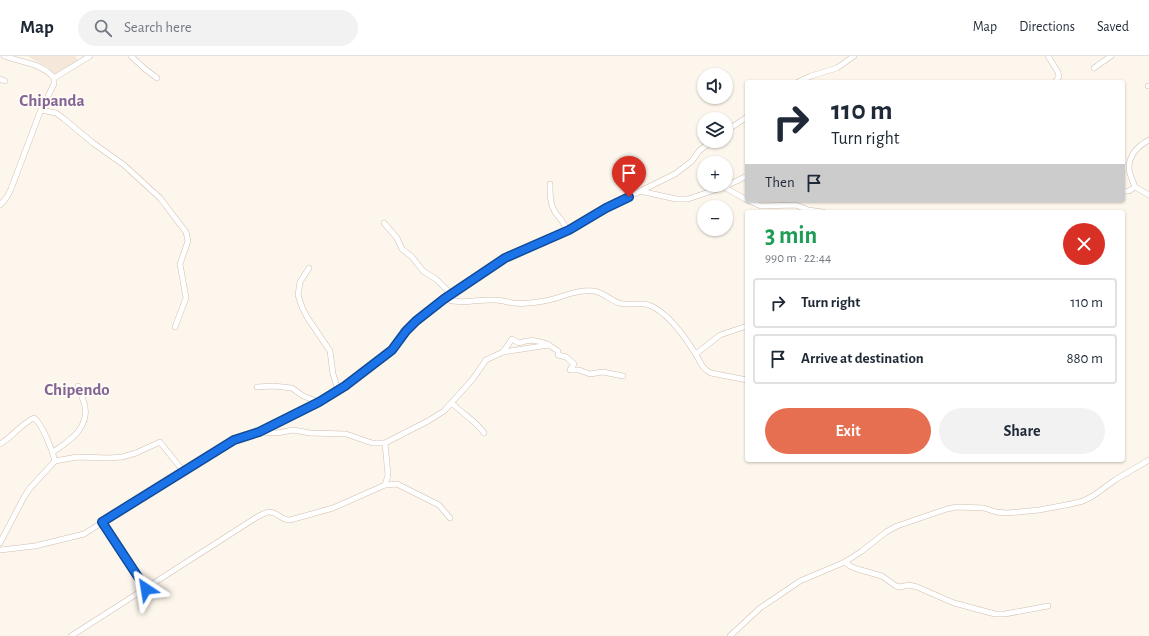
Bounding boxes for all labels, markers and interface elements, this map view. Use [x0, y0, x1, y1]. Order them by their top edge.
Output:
search box [78, 10, 358, 46]
icon: search [92, 17, 114, 39]
text: Map [20, 18, 54, 37]
text: Search here [124, 20, 192, 35]
text: Map [973, 20, 997, 34]
text: Directions [1019, 20, 1075, 34]
text: Saved [1097, 20, 1129, 34]
map controls [697, 68, 733, 236]
button: sound [697, 68, 733, 104]
district label: Chipanda [19, 92, 85, 109]
icon: right [765, 96, 817, 148]
text: 110 m [831, 97, 893, 125]
button: layers [697, 112, 733, 148]
text: Turn right [831, 130, 900, 148]
pin [612, 156, 646, 197]
button: + [697, 156, 733, 192]
icon: arrive [618, 162, 640, 184]
icon: arrive [803, 172, 825, 194]
text: Then [765, 175, 795, 190]
button: − [697, 200, 733, 236]
button: close [1063, 223, 1105, 265]
text: 3 min [765, 224, 817, 248]
text: 990 m · 22:44 [765, 252, 831, 265]
icon: right [767, 292, 789, 314]
text: Turn right [801, 295, 860, 310]
text: 110 m [1070, 295, 1103, 310]
icon: arrive [767, 348, 789, 370]
text: Arrive at destination [801, 351, 924, 366]
text: 880 m [1066, 351, 1103, 366]
district label: Chipendo [44, 381, 110, 398]
button: Exit [765, 408, 931, 454]
button: Share [939, 408, 1105, 454]
position arrow [125, 568, 167, 610]

